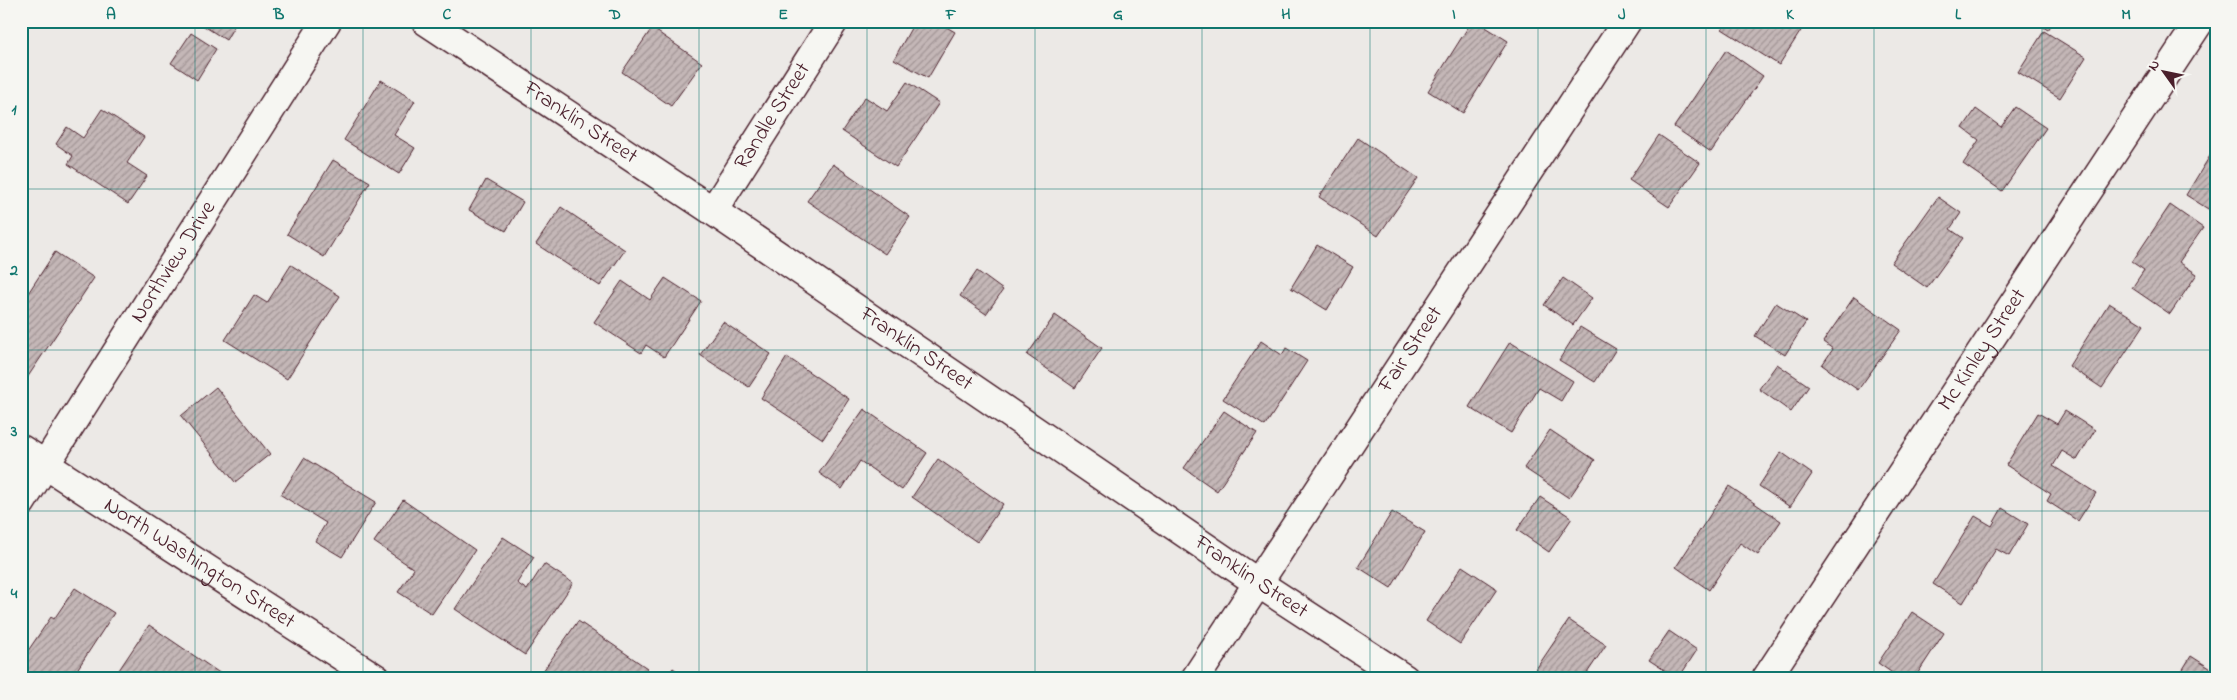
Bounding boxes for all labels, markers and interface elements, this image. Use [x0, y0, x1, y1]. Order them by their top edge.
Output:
text: A [106, 3, 116, 27]
text: B [273, 3, 285, 27]
text: C [443, 3, 452, 27]
text: D [608, 3, 621, 27]
text: E [778, 3, 788, 27]
text: F [945, 3, 957, 27]
text: G [1113, 3, 1123, 27]
text: H [1281, 3, 1291, 27]
text: I [1452, 3, 1456, 27]
text: J [1618, 3, 1626, 27]
text: K [1786, 3, 1795, 27]
text: L [1955, 3, 1962, 27]
text: M [2121, 3, 2131, 27]
north arrow [2140, 48, 2190, 98]
street label: Randle Street [727, 56, 820, 177]
text: N [2143, 56, 2166, 75]
street label: Franklin Street [516, 73, 644, 173]
text: 1 [11, 98, 17, 122]
street label: Northview Drive [123, 195, 225, 330]
text: 2 [9, 259, 18, 283]
street label: Mc Kinley Street [1931, 282, 2035, 418]
street label: Franklin Street [852, 299, 980, 400]
street label: Fair Street [1370, 299, 1452, 400]
text: 3 [10, 420, 18, 444]
street label: North Washington Street [97, 490, 302, 638]
street label: Franklin Street [1186, 527, 1315, 628]
text: 4 [10, 582, 18, 606]

